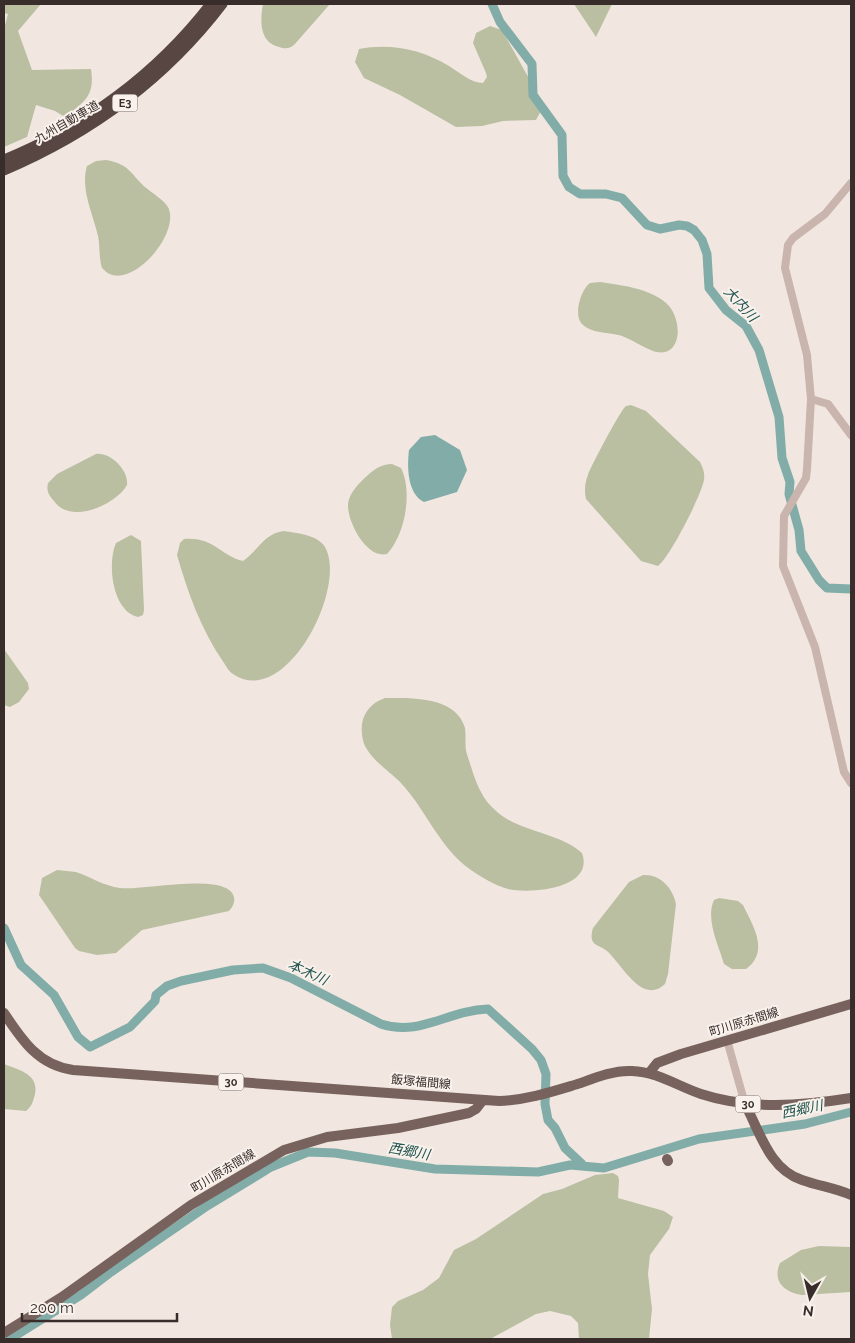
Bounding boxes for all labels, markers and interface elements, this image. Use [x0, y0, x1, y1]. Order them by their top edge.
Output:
road number: E3 [112, 95, 138, 112]
street label: 九州自動車道 [32, 98, 102, 146]
water label: 大内川 [721, 283, 763, 326]
water label: 本木川 [286, 956, 332, 989]
street label: 町川原赤間線 [708, 1005, 780, 1039]
street label: 飯塚福間線 [390, 1072, 452, 1092]
road number: 30 [218, 1074, 244, 1090]
road number: 30 [736, 1096, 760, 1112]
water label: 西郷川 [780, 1097, 826, 1121]
water label: 西郷川 [387, 1139, 433, 1163]
street label: 町川原赤間線 [189, 1146, 257, 1196]
north arrow [785, 1273, 835, 1323]
scale bar [22, 1290, 178, 1322]
text: 200 m [30, 1299, 74, 1317]
text: N [802, 1302, 815, 1320]

